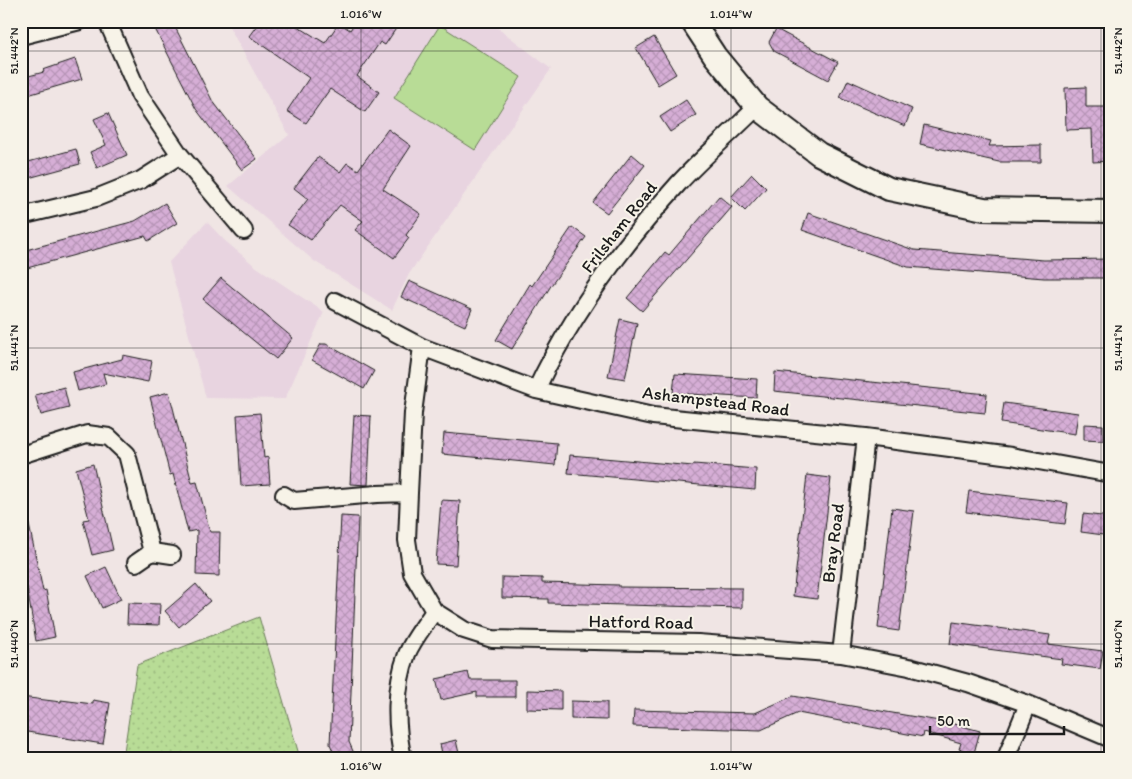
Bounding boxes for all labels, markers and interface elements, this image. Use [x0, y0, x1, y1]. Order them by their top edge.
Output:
text: 1.016°W [340, 7, 382, 21]
text: 1.014°W [710, 7, 752, 21]
text: 51.442°N [7, 27, 21, 75]
text: 51.442°N [1111, 27, 1125, 75]
street label: Frilsham Road [576, 177, 662, 277]
text: 51.441°N [7, 325, 21, 371]
text: 51.441°N [1111, 325, 1125, 371]
street label: Ashampstead Road [641, 381, 791, 421]
street label: Bray Road [817, 502, 849, 584]
street label: Hatford Road [589, 610, 694, 634]
text: 51.440°N [7, 620, 21, 668]
text: 51.440°N [1111, 620, 1125, 668]
scale bar [930, 704, 1063, 736]
text: 50 m [937, 712, 970, 730]
text: 1.016°W [340, 759, 382, 773]
text: 1.014°W [710, 759, 752, 773]

